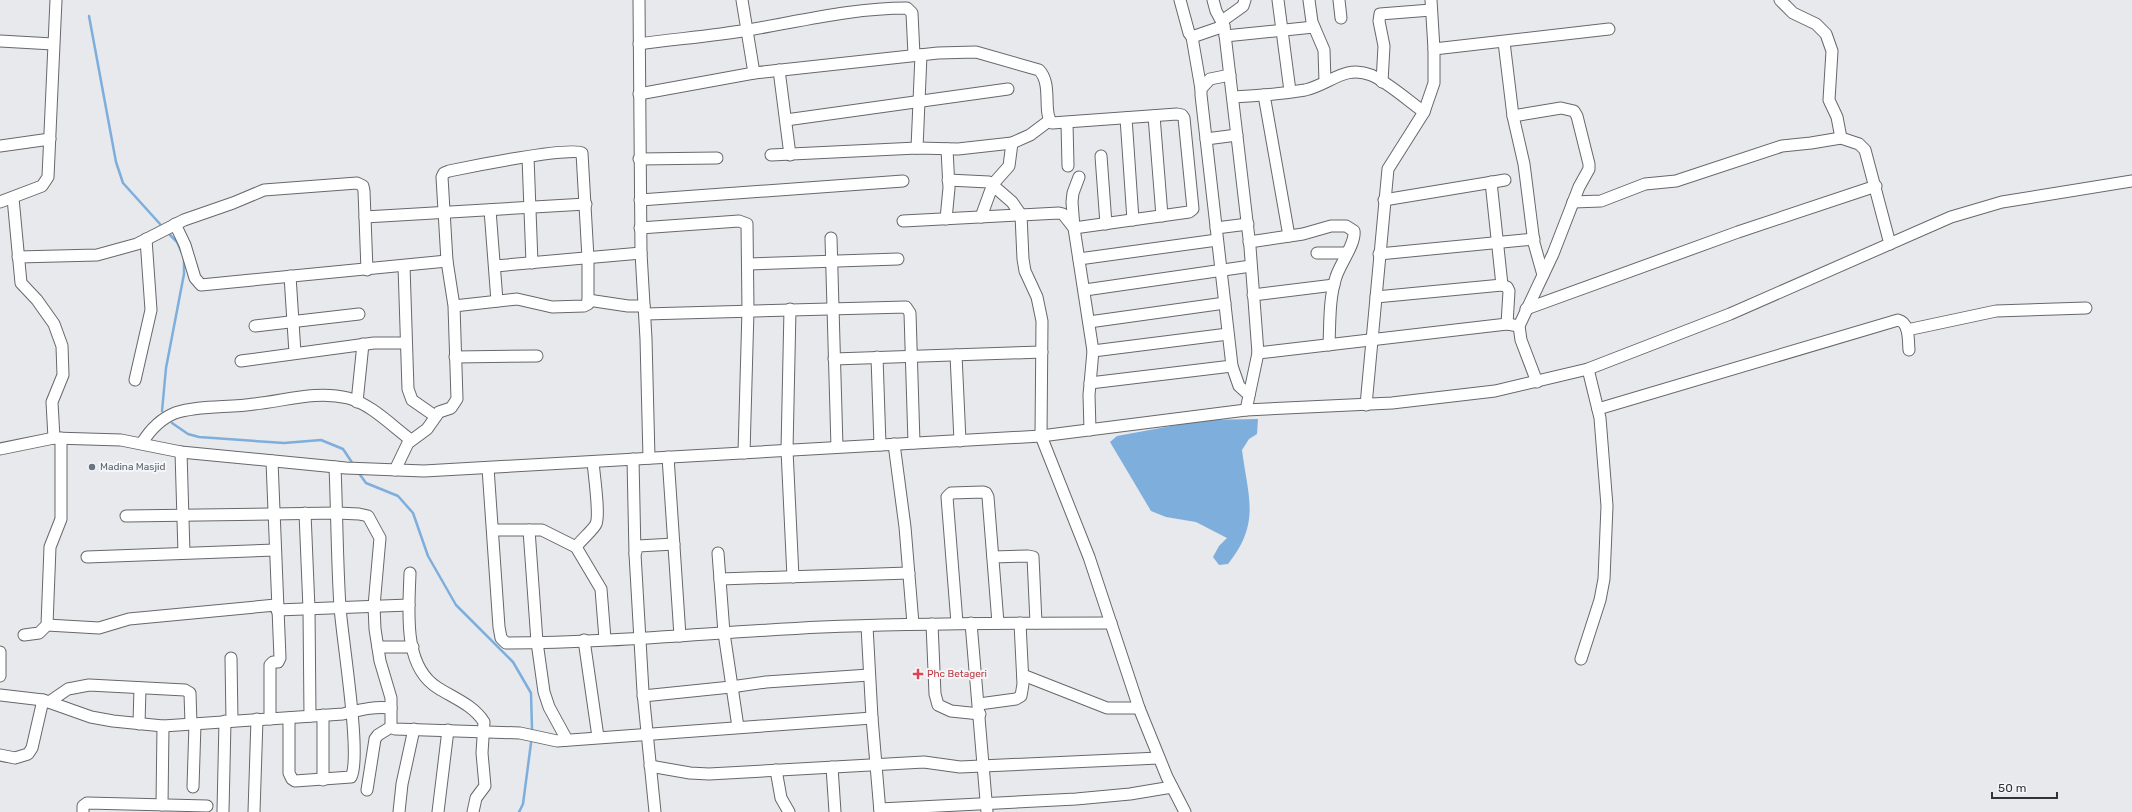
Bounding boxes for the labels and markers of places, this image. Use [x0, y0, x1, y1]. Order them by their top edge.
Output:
place label: Madina Masjid [100, 461, 165, 473]
marker: Madina Masjid [87, 462, 97, 472]
marker: Phc Betageri [912, 668, 924, 680]
place label: Phc Betageri [927, 668, 987, 680]

